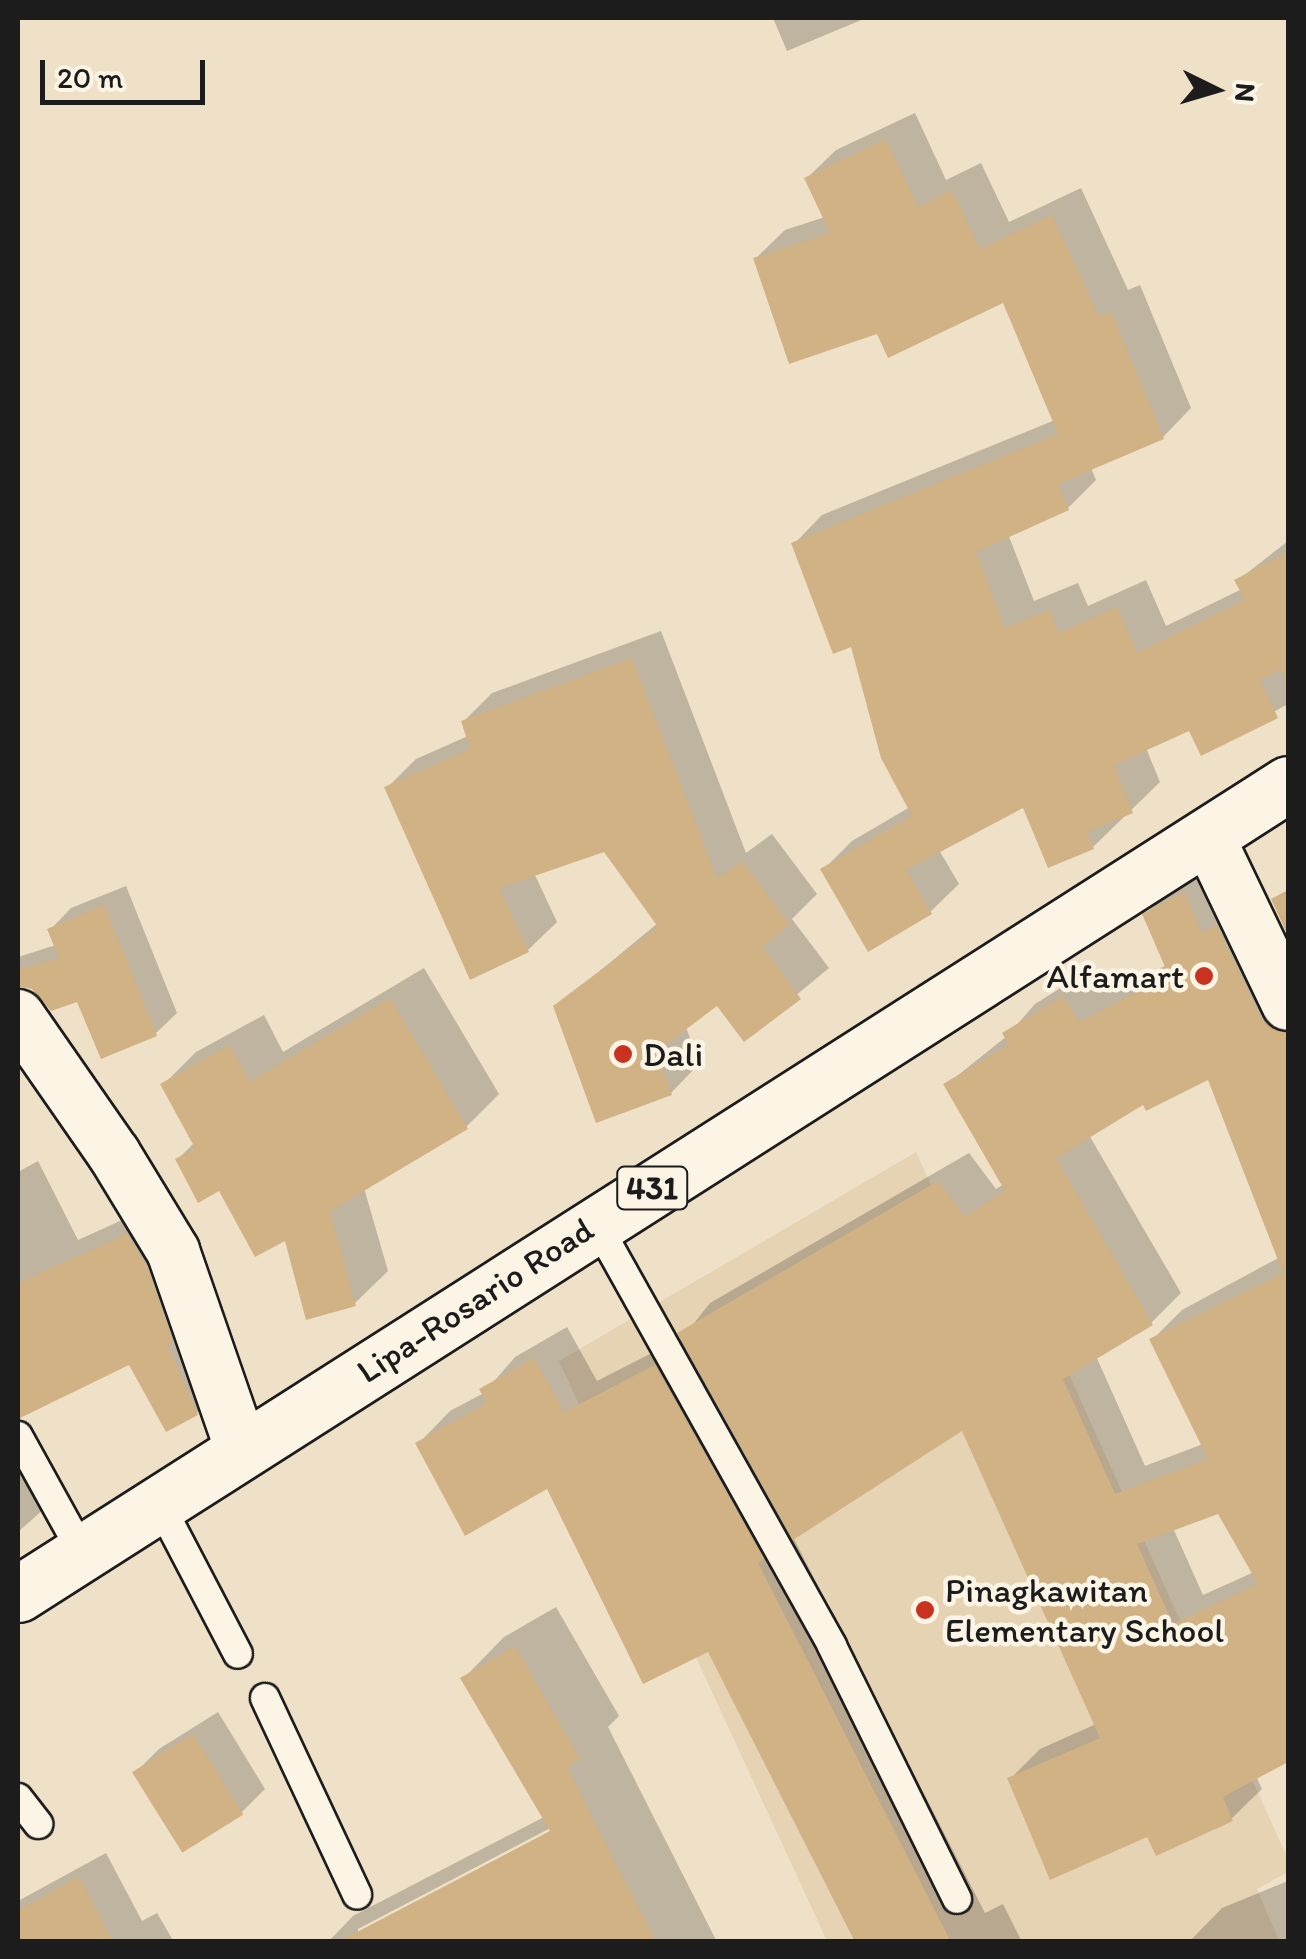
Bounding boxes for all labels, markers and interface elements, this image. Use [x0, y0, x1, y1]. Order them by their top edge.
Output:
scale bar [45, 40, 210, 102]
north arrow [1166, 40, 1266, 140]
text: 20 m [57, 59, 123, 96]
text: N [1228, 82, 1264, 104]
place label: Alfamart [1047, 955, 1184, 997]
marker: Alfamart [1193, 965, 1215, 987]
place label: Dali [643, 1033, 703, 1075]
marker: Dali [612, 1043, 634, 1065]
road number: 431 [614, 1161, 690, 1215]
street label: Lipa-Rosario Road [349, 1208, 601, 1392]
place label: Pinagkawitan Elementary School [945, 1569, 1224, 1651]
marker: Pinagkawitan Elementary School [914, 1599, 936, 1621]

